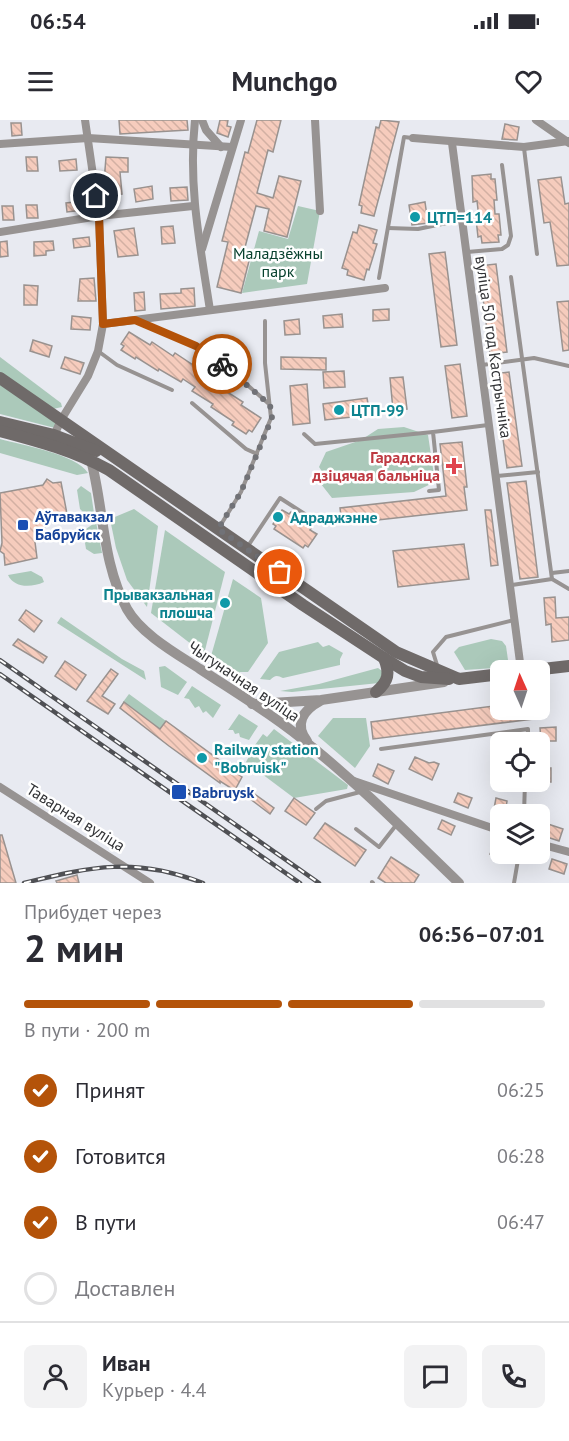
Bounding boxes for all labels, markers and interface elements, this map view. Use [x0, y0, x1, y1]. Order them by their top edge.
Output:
text: 06:54 [30, 7, 86, 35]
text: Munchgo [231, 64, 338, 98]
icon: menu [24, 65, 57, 98]
icon: heart [512, 65, 545, 98]
pin [70, 170, 121, 221]
icon: home [79, 179, 112, 212]
place label: ЦТП=114 [427, 207, 492, 227]
marker: ЦТП=114 [408, 210, 422, 224]
park label: Маладзёжны парк [233, 243, 323, 281]
street label: вуліца 50 год Кастрычніка [471, 255, 517, 439]
courier [192, 334, 252, 394]
icon: bike [206, 348, 239, 381]
place label: ЦТП-99 [351, 400, 404, 420]
marker: ЦТП-99 [332, 403, 346, 417]
place label: Гарадская дзіцячая бальніца [311, 447, 440, 485]
marker: Гарадская дзіцячая бальніца [445, 457, 463, 475]
place label: Аўтавакзал Бабруйск [35, 506, 113, 544]
place label: Адраджэнне [290, 507, 378, 527]
marker: Адраджэнне [271, 510, 285, 524]
marker: Аўтавакзал Бабруйск [16, 518, 30, 532]
pin [254, 546, 305, 597]
icon: bag [263, 555, 296, 588]
place label: Прывакзальная плошча [104, 584, 213, 622]
marker: Прывакзальная плошча [218, 596, 232, 610]
street label: Чыгуначная вуліца [184, 636, 304, 726]
north arrow [490, 660, 550, 720]
map controls [490, 660, 550, 864]
button: locate [490, 732, 550, 792]
place label: Railway station "Bobruisk" [214, 739, 319, 777]
marker: Railway station "Bobruisk" [195, 751, 209, 765]
street label: Таварная вуліца [23, 779, 129, 855]
place label: Babruysk [192, 782, 255, 802]
marker: Babruysk [170, 783, 188, 801]
button: layers [490, 804, 550, 864]
text: Прибудет через [24, 899, 162, 925]
text: 06:56–07:01 [419, 920, 545, 948]
text: 2 мин [24, 922, 124, 973]
text: В пути · 200 m [24, 1017, 150, 1043]
icon: check [24, 1074, 57, 1107]
text: Принят [75, 1076, 145, 1104]
text: 06:25 [497, 1077, 545, 1103]
icon: check [24, 1140, 57, 1173]
text: Готовится [75, 1142, 166, 1170]
text: 06:28 [497, 1143, 545, 1169]
icon: check [24, 1206, 57, 1239]
text: В пути [75, 1208, 137, 1236]
text: 06:47 [497, 1209, 545, 1235]
text: Доставлен [75, 1274, 175, 1302]
button: person [24, 1345, 87, 1408]
button: chat [404, 1345, 467, 1408]
button: phone [482, 1345, 545, 1408]
text: Иван [102, 1349, 151, 1377]
text: Курьер · 4.4 [102, 1377, 206, 1403]

